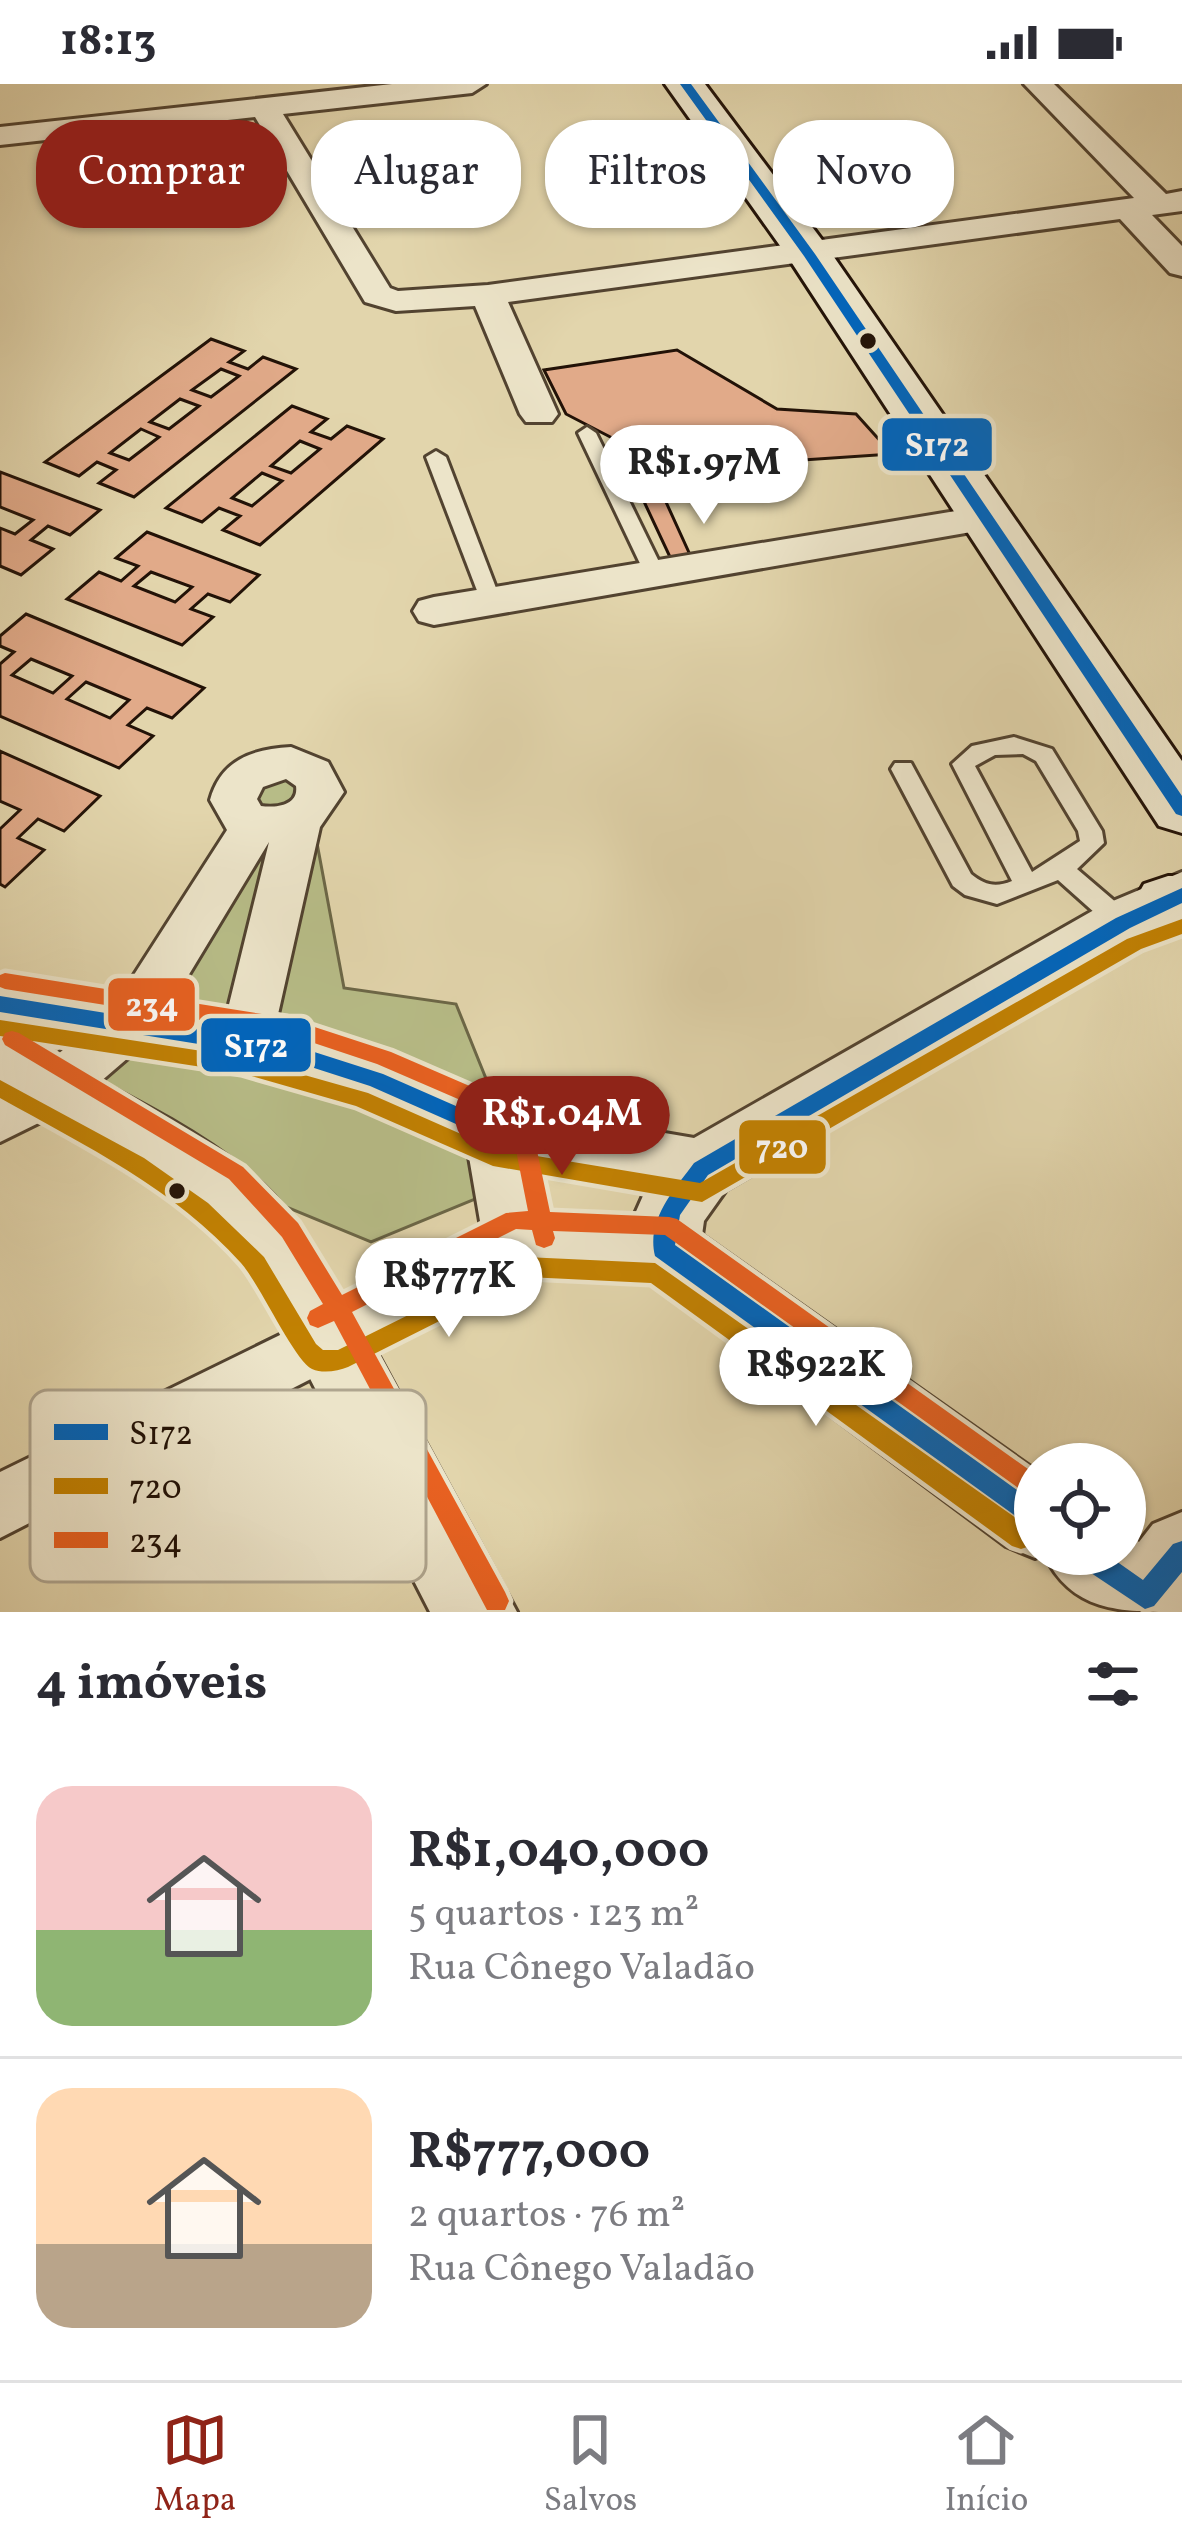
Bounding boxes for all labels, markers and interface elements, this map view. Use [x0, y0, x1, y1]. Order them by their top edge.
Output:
text: 18:13 [60, 11, 156, 74]
chip: Comprar [36, 120, 287, 228]
chip: Alugar [311, 120, 521, 228]
chip: Filtros [545, 120, 749, 228]
chip: Novo [773, 120, 954, 228]
unlabelled marker [857, 330, 879, 352]
line badge: S172 [880, 416, 994, 473]
pin: R$1.97M [593, 425, 815, 527]
text: S172 [905, 425, 969, 471]
text: R$1.97M [627, 437, 781, 491]
line badge: 234 [106, 976, 197, 1033]
text: 234 [125, 985, 179, 1031]
line badge: S172 [199, 1016, 313, 1074]
text: S172 [224, 1026, 288, 1072]
pin: R$1.04M [451, 1076, 673, 1178]
text: R$1.04M [482, 1088, 642, 1142]
line badge: 720 [737, 1118, 828, 1176]
text: 720 [756, 1127, 808, 1173]
unlabelled marker [166, 1180, 188, 1202]
pin: R$777K [351, 1238, 547, 1340]
text: R$777K [382, 1250, 516, 1304]
pin: R$922K [718, 1327, 914, 1429]
text: R$922K [746, 1339, 886, 1393]
legend [30, 1390, 426, 1582]
text: S172 [129, 1413, 193, 1459]
map controls [1014, 1443, 1146, 1575]
button: locate [1014, 1443, 1146, 1575]
text: 720 [129, 1467, 182, 1513]
text: 234 [129, 1521, 182, 1567]
text: 4 imóveis [36, 1649, 267, 1720]
icon: filters [1080, 1651, 1146, 1717]
text: R$1,040,000 [408, 1817, 709, 1888]
icon: home [132, 1834, 276, 1978]
text: 5 quartos · 123 m² [408, 1888, 699, 1942]
text: Rua Cônego Valadão [408, 1942, 755, 1996]
text: R$777,000 [408, 2118, 650, 2189]
icon: home [132, 2136, 276, 2280]
text: 2 quartos · 76 m² [408, 2189, 685, 2243]
text: Rua Cônego Valadão [408, 2243, 755, 2297]
tab: Mapa [154, 2407, 236, 2525]
tab: Salvos [544, 2407, 637, 2525]
tab: Início [945, 2407, 1028, 2525]

